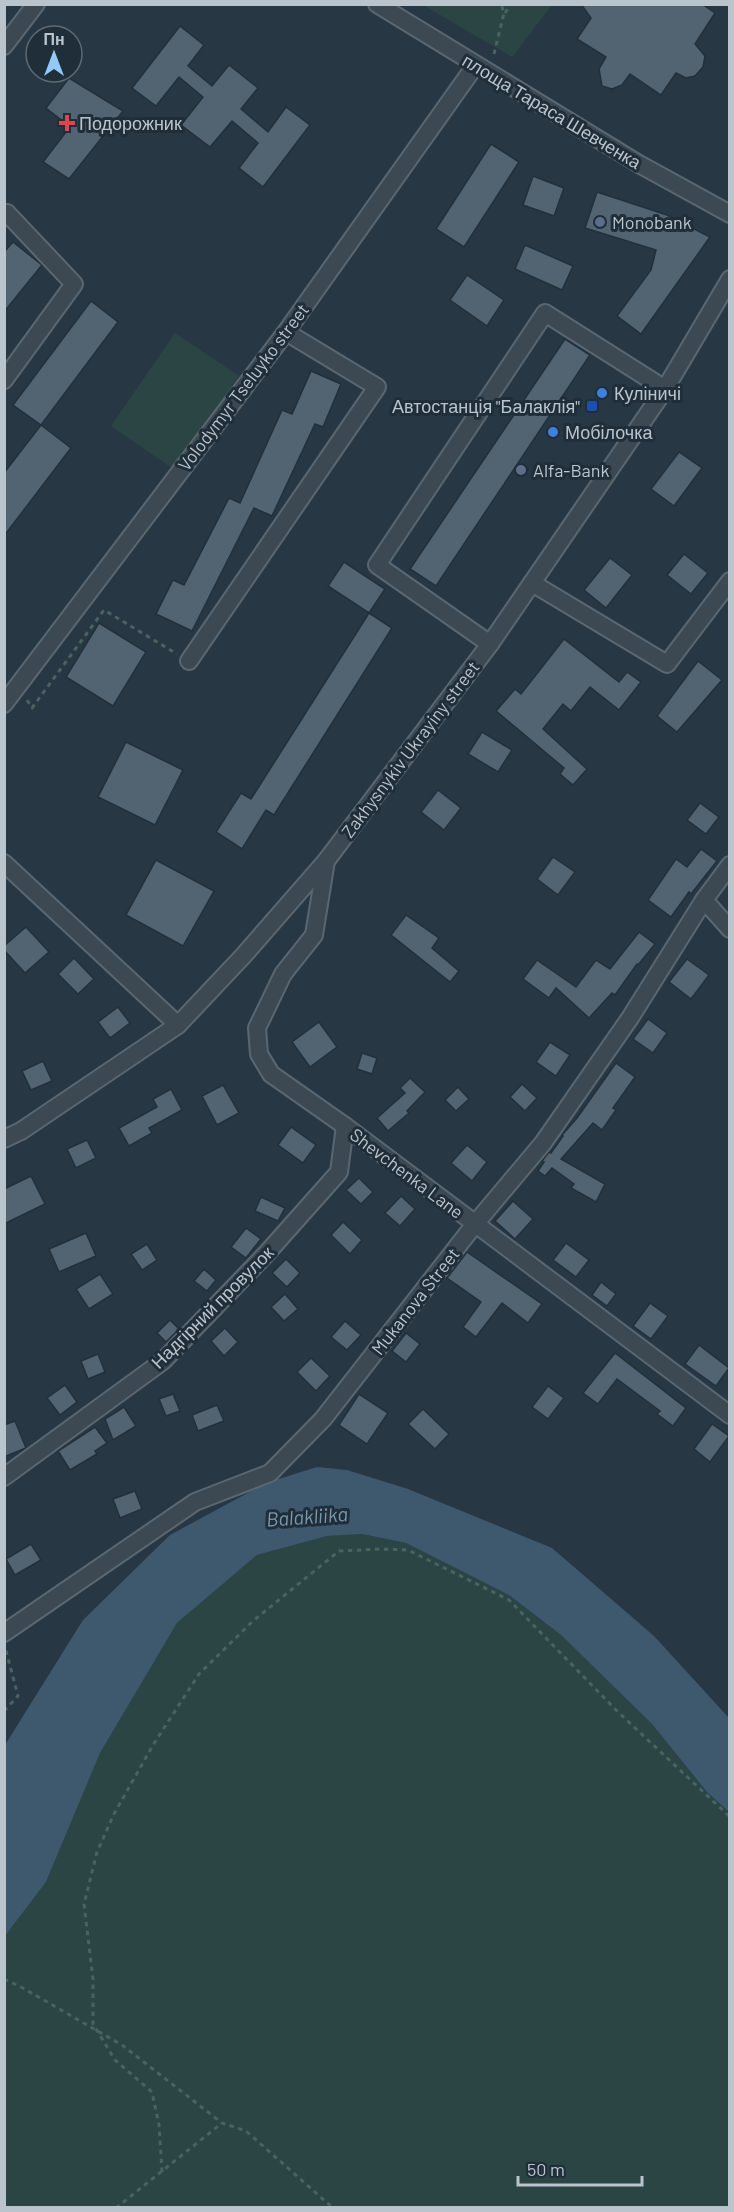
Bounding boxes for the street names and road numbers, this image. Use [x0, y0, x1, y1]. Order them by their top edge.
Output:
street label: площа Тараса Шевченка [459, 49, 646, 174]
street label: Volodymyr Tseluyko street [173, 299, 313, 475]
street label: Zakhysnykiv Ukrayiny street [336, 656, 484, 842]
street label: Shevchenka Lane [346, 1123, 468, 1223]
street label: Надгірний провулок [146, 1241, 278, 1373]
street label: Mukanova Street [366, 1243, 464, 1359]

